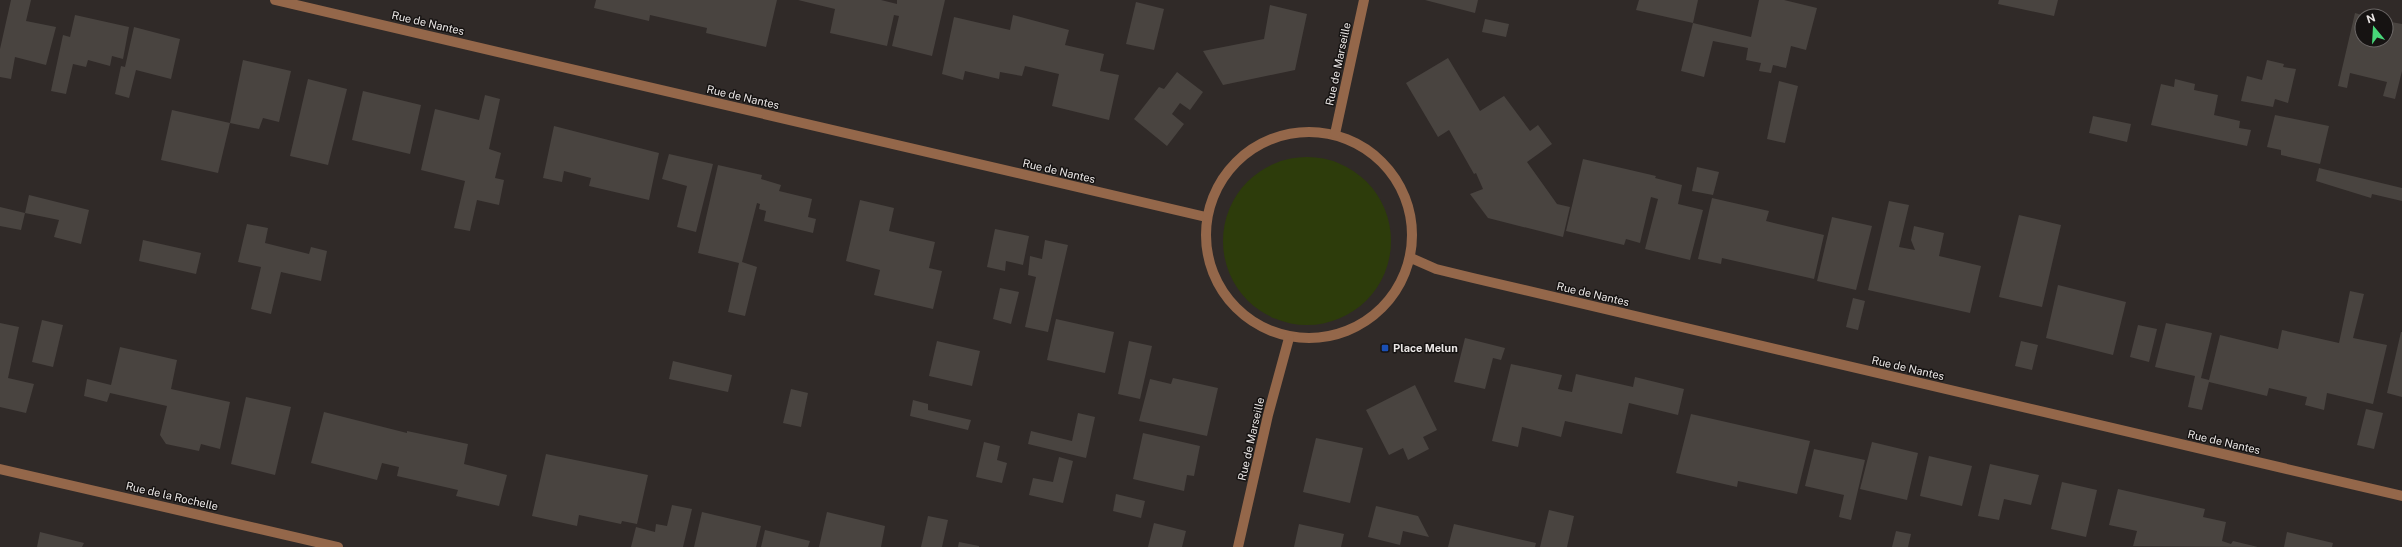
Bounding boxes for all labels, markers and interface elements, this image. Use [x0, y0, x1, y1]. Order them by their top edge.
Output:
north arrow [2354, 8, 2394, 48]
street label: Rue de Nantes [391, 9, 466, 37]
text: N [2365, 11, 2377, 26]
street label: Rue de Marseille [1323, 21, 1353, 107]
street label: Rue de Nantes [706, 83, 781, 111]
street label: Rue de Nantes [1022, 157, 1097, 185]
street label: Rue de Nantes [1556, 280, 1631, 308]
place label: Place Melun [1393, 342, 1458, 354]
marker: Place Melun [1380, 343, 1390, 353]
street label: Rue de Nantes [1871, 354, 1946, 382]
street label: Rue de Marseille [1236, 396, 1266, 482]
street label: Rue de Nantes [2187, 428, 2262, 456]
street label: Rue de la Rochelle [125, 480, 219, 512]

